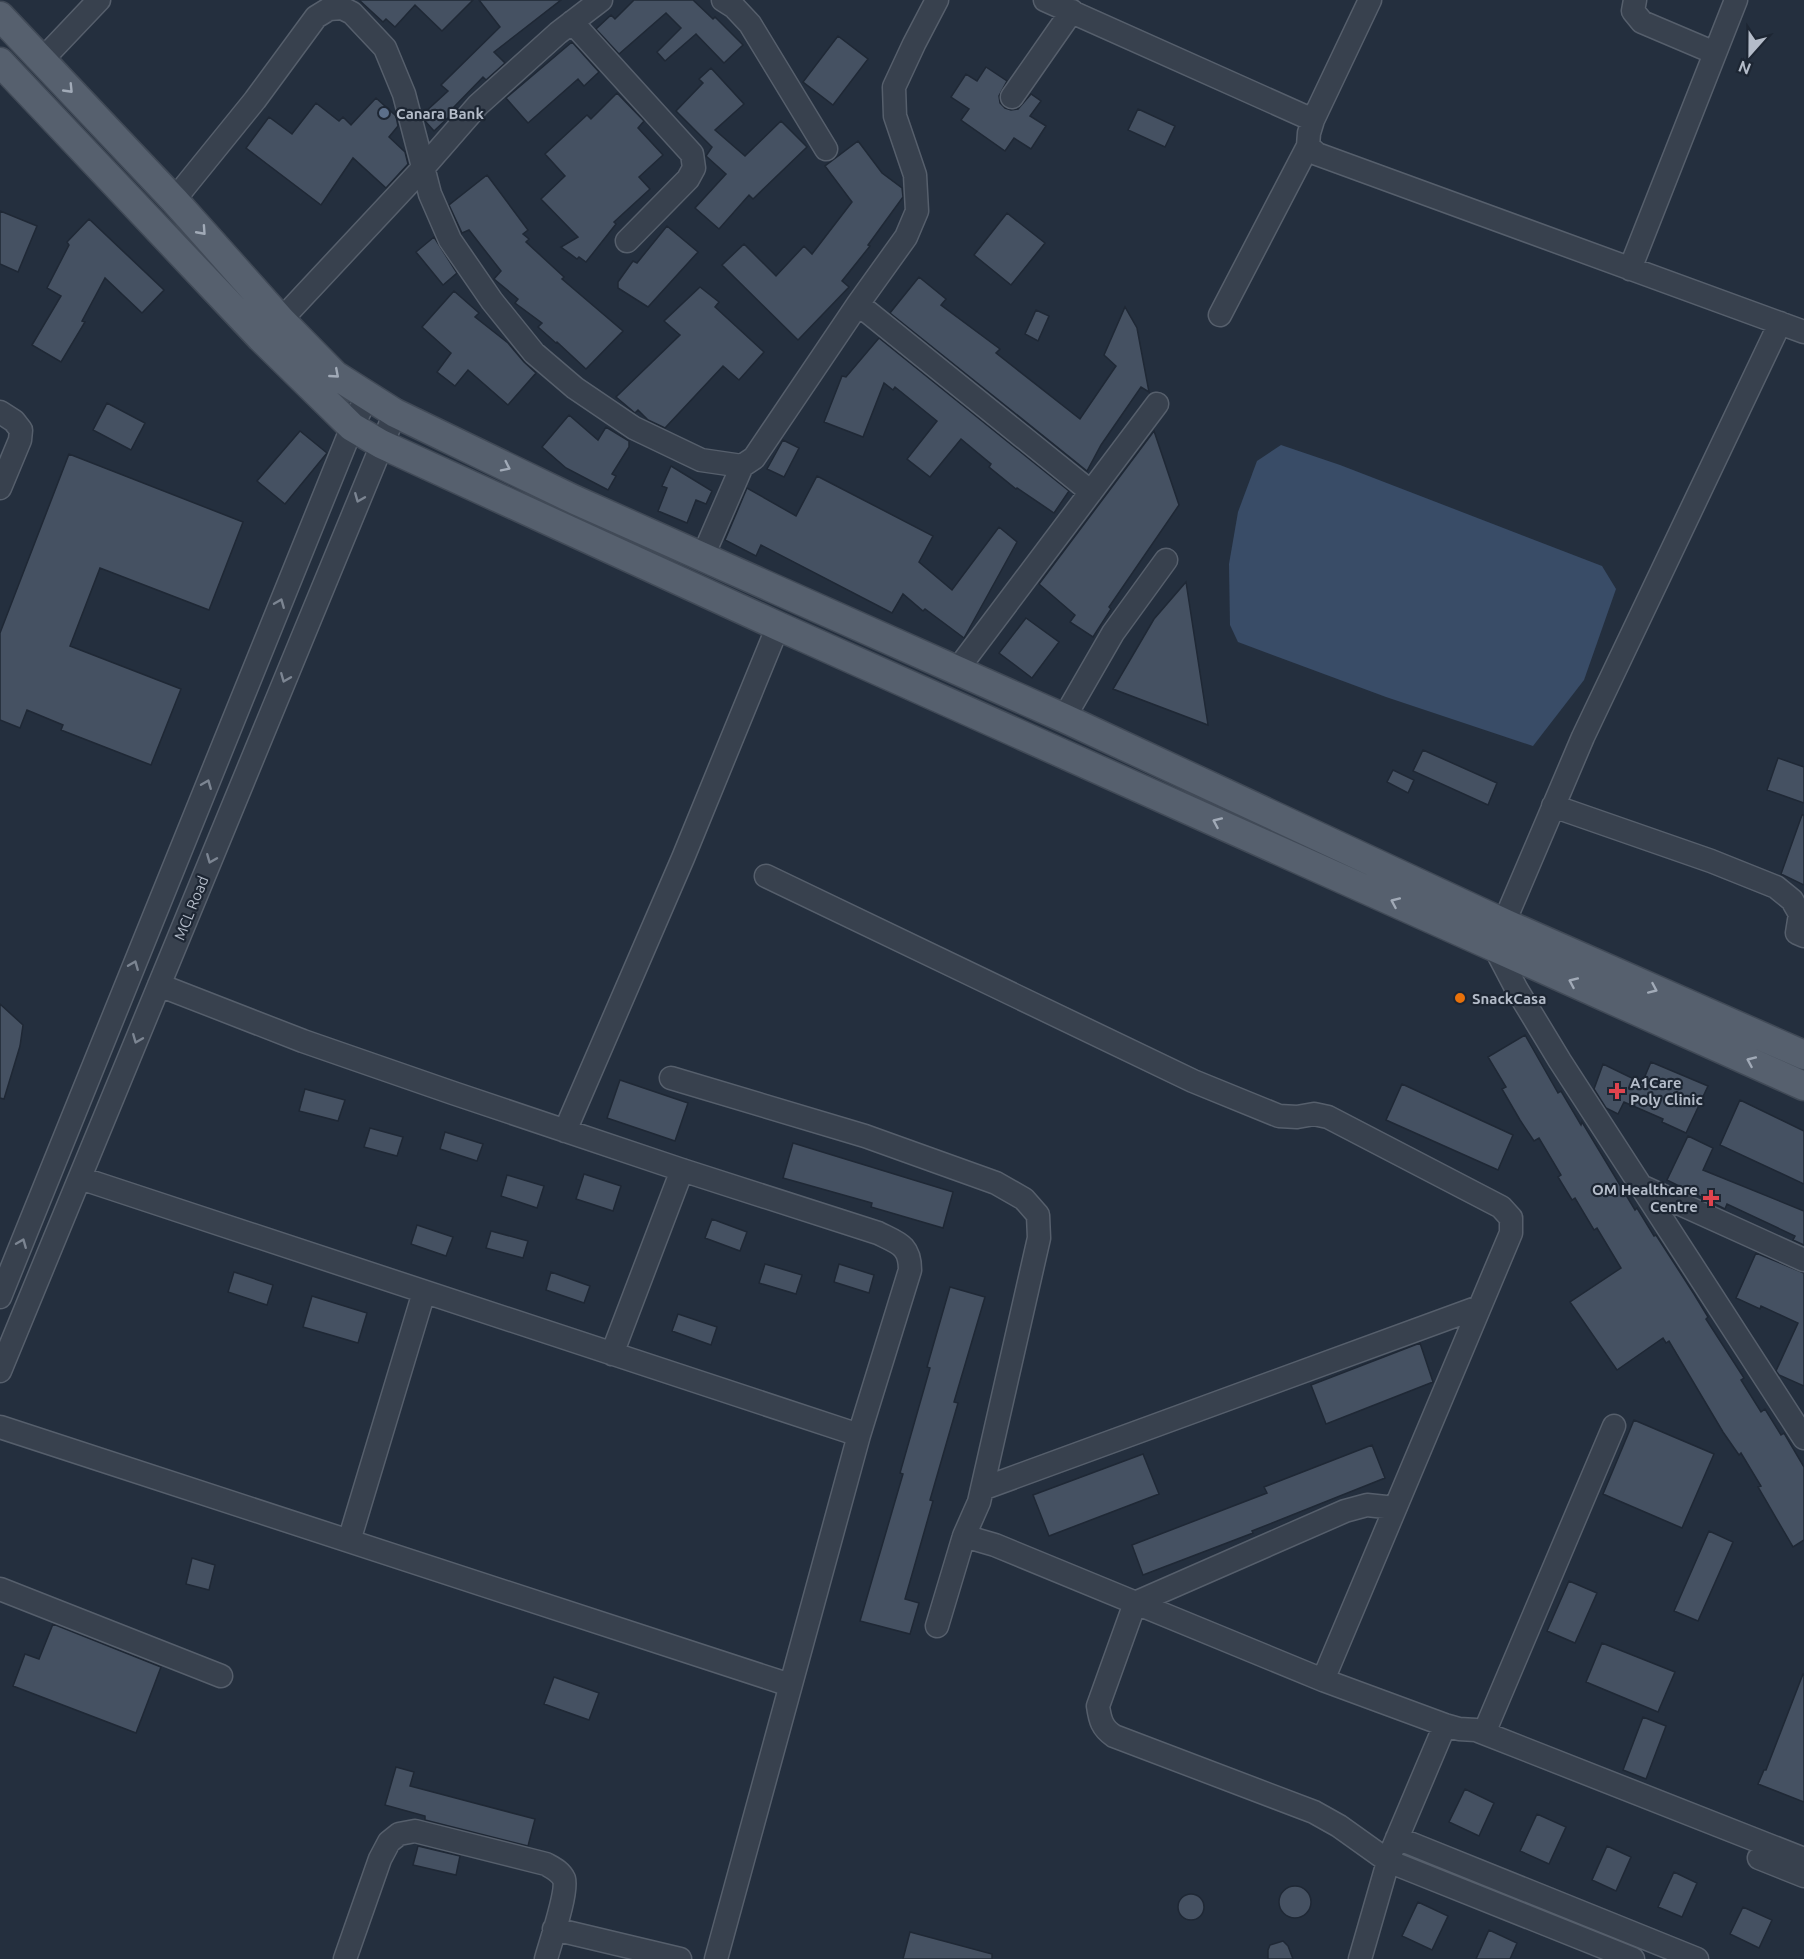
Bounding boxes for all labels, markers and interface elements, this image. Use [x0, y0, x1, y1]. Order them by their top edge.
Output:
north arrow [1720, 24, 1780, 84]
text: N [1736, 57, 1753, 79]
one-way arrow [62, 83, 73, 93]
place label: Canara Bank [396, 105, 484, 122]
marker: Canara Bank [377, 106, 391, 120]
one-way arrow [195, 225, 206, 235]
one-way arrow [328, 367, 339, 378]
one-way arrow [499, 459, 510, 471]
one-way arrow [354, 492, 366, 503]
one-way arrow [273, 599, 285, 610]
one-way arrow [280, 672, 292, 683]
one-way arrow [200, 779, 212, 790]
one-way arrow [1212, 818, 1223, 830]
one-way arrow [206, 853, 218, 864]
street label: MCL Road [170, 873, 212, 943]
one-way arrow [1390, 897, 1401, 909]
one-way arrow [126, 960, 139, 970]
one-way arrow [1568, 977, 1579, 989]
one-way arrow [1647, 982, 1658, 994]
place label: SnackCasa [1472, 990, 1546, 1007]
marker: SnackCasa [1453, 991, 1467, 1005]
one-way arrow [132, 1033, 144, 1044]
one-way arrow [1746, 1057, 1757, 1069]
place label: A1Care Poly Clinic [1630, 1074, 1703, 1108]
marker: A1Care Poly Clinic [1608, 1082, 1626, 1100]
place label: OM Healthcare Centre [1592, 1181, 1698, 1215]
marker: OM Healthcare Centre [1702, 1189, 1720, 1207]
one-way arrow [15, 1238, 27, 1249]

